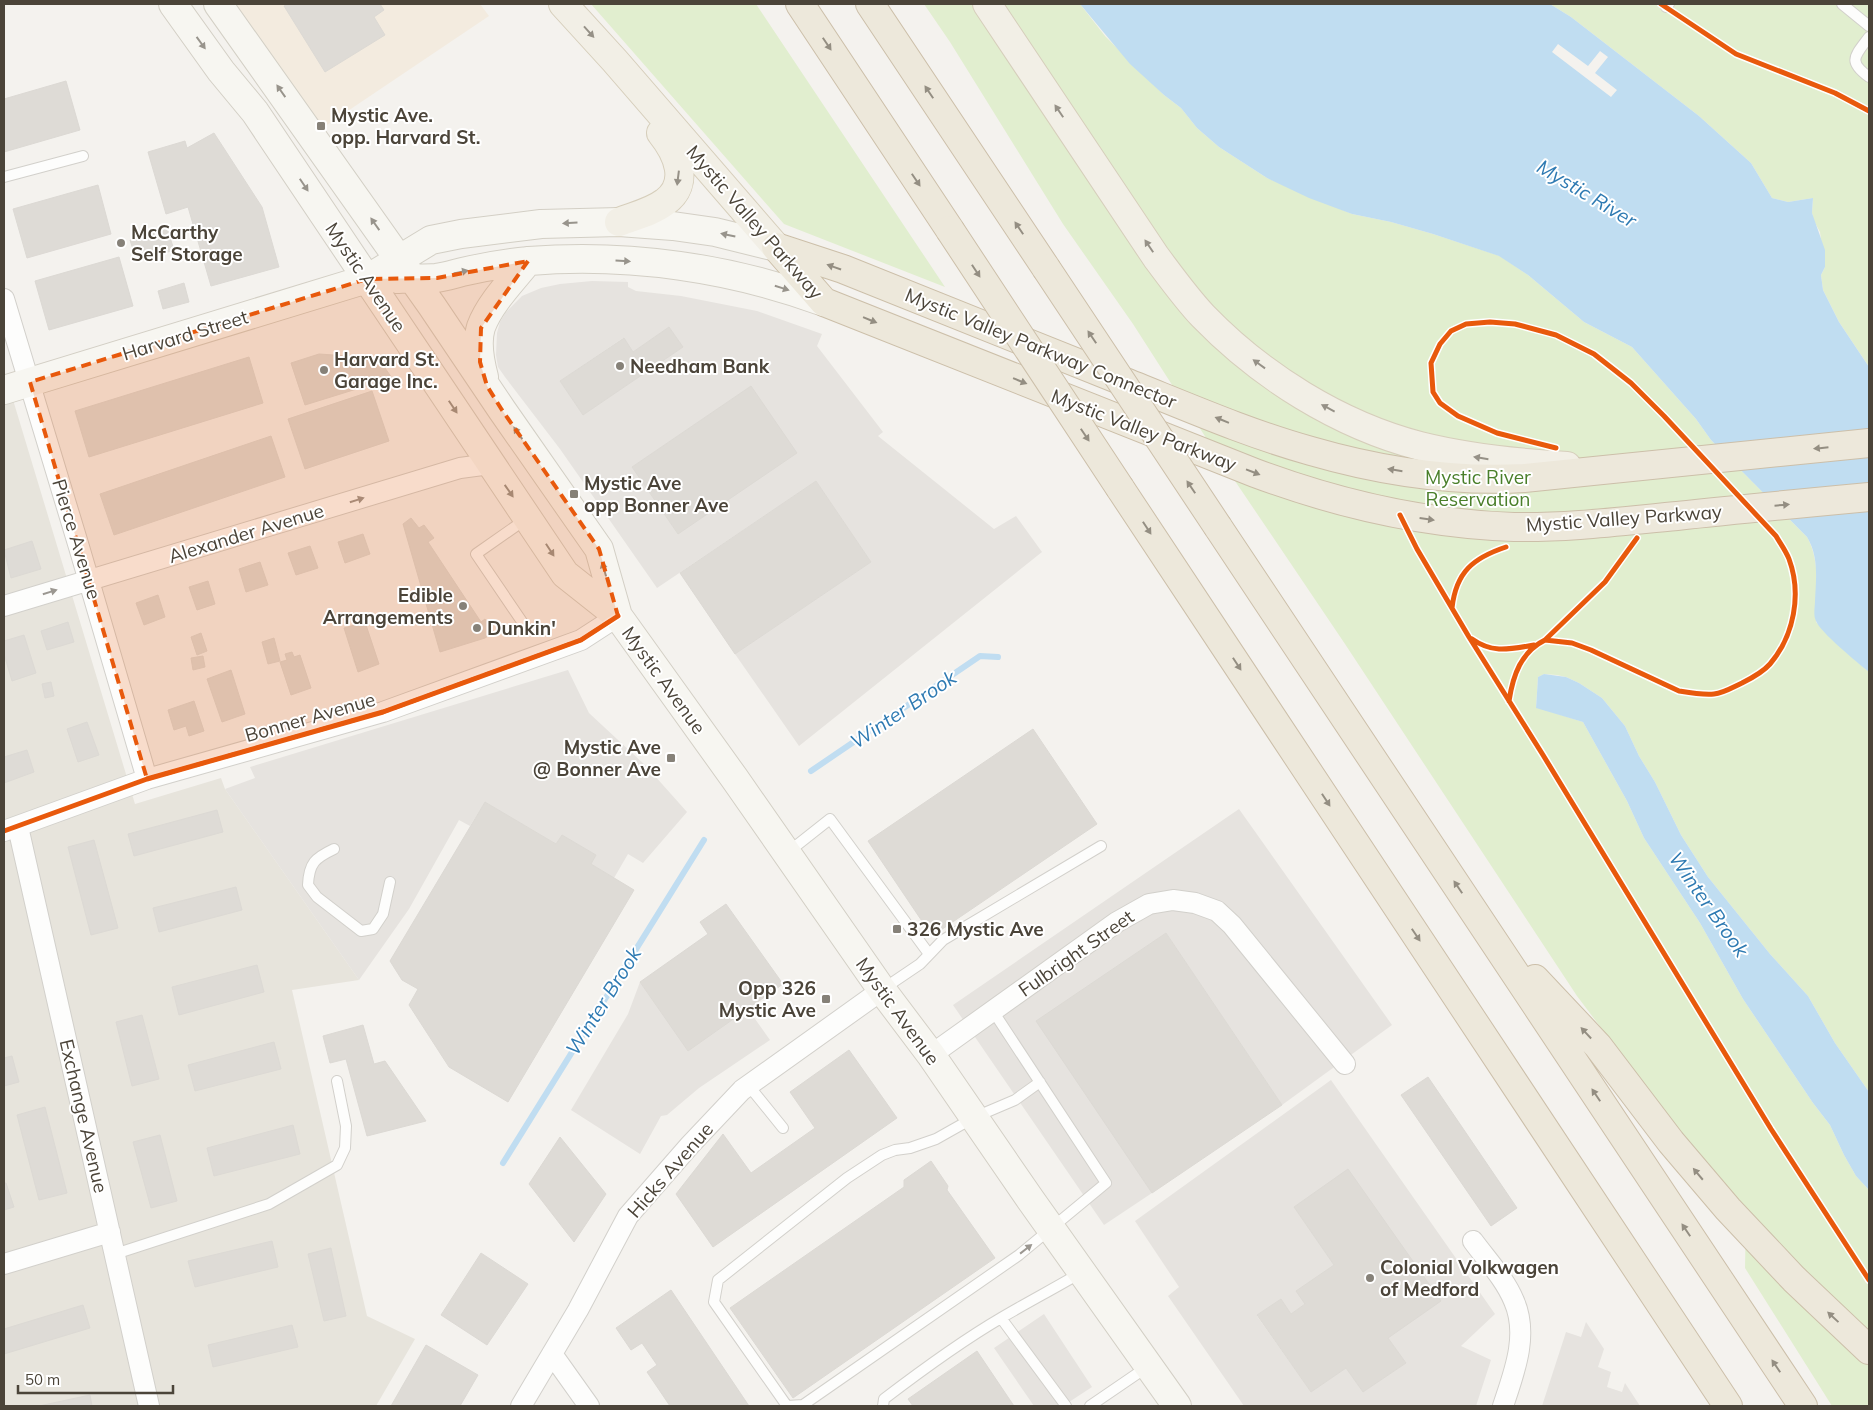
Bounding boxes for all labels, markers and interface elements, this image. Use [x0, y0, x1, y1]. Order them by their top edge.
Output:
one-way arrow [583, 26, 595, 38]
one-way arrow [196, 36, 207, 49]
one-way arrow [822, 38, 831, 51]
one-way arrow [276, 84, 286, 98]
one-way arrow [924, 85, 934, 99]
place label: Mystic Ave. opp. Harvard St. [331, 103, 481, 149]
one-way arrow [1054, 104, 1064, 118]
marker: Mystic Ave. opp. Harvard St. [315, 120, 327, 132]
street label: Mystic Valley Parkway [682, 140, 828, 304]
water label: Mystic River [1533, 154, 1642, 233]
one-way arrow [674, 170, 682, 186]
one-way arrow [912, 173, 921, 186]
one-way arrow [299, 179, 309, 192]
one-way arrow [370, 217, 380, 231]
street label: Mystic Avenue [320, 218, 412, 336]
one-way arrow [562, 219, 578, 227]
place label: McCarthy Self Storage [131, 220, 243, 266]
one-way arrow [1014, 221, 1024, 234]
one-way arrow [721, 231, 736, 239]
marker: McCarthy Self Storage [115, 237, 127, 249]
one-way arrow [1144, 240, 1154, 253]
one-way arrow [615, 257, 631, 265]
one-way arrow [827, 262, 842, 270]
one-way arrow [971, 264, 981, 277]
one-way arrow [454, 268, 469, 276]
street label: Mystic Valley Parkway Connector [902, 282, 1180, 414]
one-way arrow [775, 285, 790, 292]
street label: Harvard Street [119, 304, 251, 366]
one-way arrow [863, 316, 877, 324]
one-way arrow [1087, 330, 1096, 343]
place label: Harvard St. Garage Inc. [334, 347, 439, 393]
place label: Needham Bank [630, 354, 770, 378]
one-way arrow [1253, 359, 1266, 370]
marker: Needham Bank [614, 360, 626, 372]
marker: Harvard St. Garage Inc. [318, 364, 330, 376]
one-way arrow [1013, 378, 1028, 385]
street label: Mystic Valley Parkway [1048, 384, 1240, 476]
one-way arrow [448, 400, 458, 413]
one-way arrow [1321, 404, 1334, 413]
one-way arrow [1214, 416, 1229, 424]
one-way arrow [513, 426, 523, 440]
one-way arrow [1081, 429, 1090, 442]
one-way arrow [1812, 444, 1828, 452]
one-way arrow [1473, 454, 1489, 462]
park label: Mystic River Reservation [1425, 465, 1531, 511]
one-way arrow [1386, 466, 1402, 474]
one-way arrow [1246, 468, 1261, 476]
place label: Mystic Ave opp Bonner Ave [584, 471, 729, 517]
street label: Pierce Avenue [47, 476, 107, 602]
one-way arrow [1186, 480, 1196, 493]
one-way arrow [504, 484, 514, 498]
marker: Mystic Ave opp Bonner Ave [568, 488, 580, 500]
one-way arrow [349, 495, 364, 503]
street label: Alexander Avenue [165, 498, 327, 568]
street label: Mystic Valley Parkway [1525, 499, 1723, 537]
one-way arrow [1774, 501, 1790, 509]
one-way arrow [1419, 515, 1435, 523]
one-way arrow [1142, 522, 1152, 535]
one-way arrow [545, 544, 555, 557]
one-way arrow [600, 562, 608, 577]
place label: Edible Arrangements [323, 583, 453, 629]
one-way arrow [43, 588, 58, 596]
marker: Edible Arrangements [457, 600, 469, 612]
place label: Dunkin' [487, 616, 556, 640]
street label: Mystic Avenue [617, 621, 711, 739]
marker: Dunkin' [471, 622, 483, 634]
one-way arrow [1232, 657, 1241, 671]
water label: Winter Brook [845, 664, 961, 754]
street label: Bonner Avenue [242, 687, 378, 747]
place label: Mystic Ave @ Bonner Ave [533, 735, 661, 781]
marker: Mystic Ave @ Bonner Ave [665, 752, 677, 764]
one-way arrow [1321, 793, 1331, 806]
water label: Winter Brook [1664, 847, 1755, 962]
one-way arrow [1453, 880, 1463, 894]
street label: Fulbright Street [1014, 904, 1139, 1002]
place label: 326 Mystic Ave [907, 917, 1044, 941]
marker: 326 Mystic Ave [891, 923, 903, 935]
one-way arrow [1411, 928, 1421, 942]
water label: Winter Brook [560, 942, 647, 1060]
street label: Mystic Avenue [851, 952, 945, 1070]
place label: Opp 326 Mystic Ave [719, 976, 816, 1022]
marker: Opp 326 Mystic Ave [820, 993, 832, 1005]
one-way arrow [1580, 1027, 1592, 1039]
street label: Exchange Avenue [55, 1037, 113, 1195]
one-way arrow [1591, 1088, 1601, 1102]
street label: Hicks Avenue [622, 1117, 718, 1223]
one-way arrow [1692, 1168, 1703, 1181]
one-way arrow [1681, 1224, 1691, 1237]
one-way arrow [1019, 1244, 1032, 1255]
place label: Colonial Volkwagen of Medford [1380, 1255, 1559, 1301]
marker: Colonial Volkwagen of Medford [1364, 1272, 1376, 1284]
one-way arrow [1828, 1311, 1840, 1323]
one-way arrow [1771, 1359, 1781, 1372]
scale bar [18, 1362, 172, 1394]
text: 50 m [25, 1370, 60, 1389]

